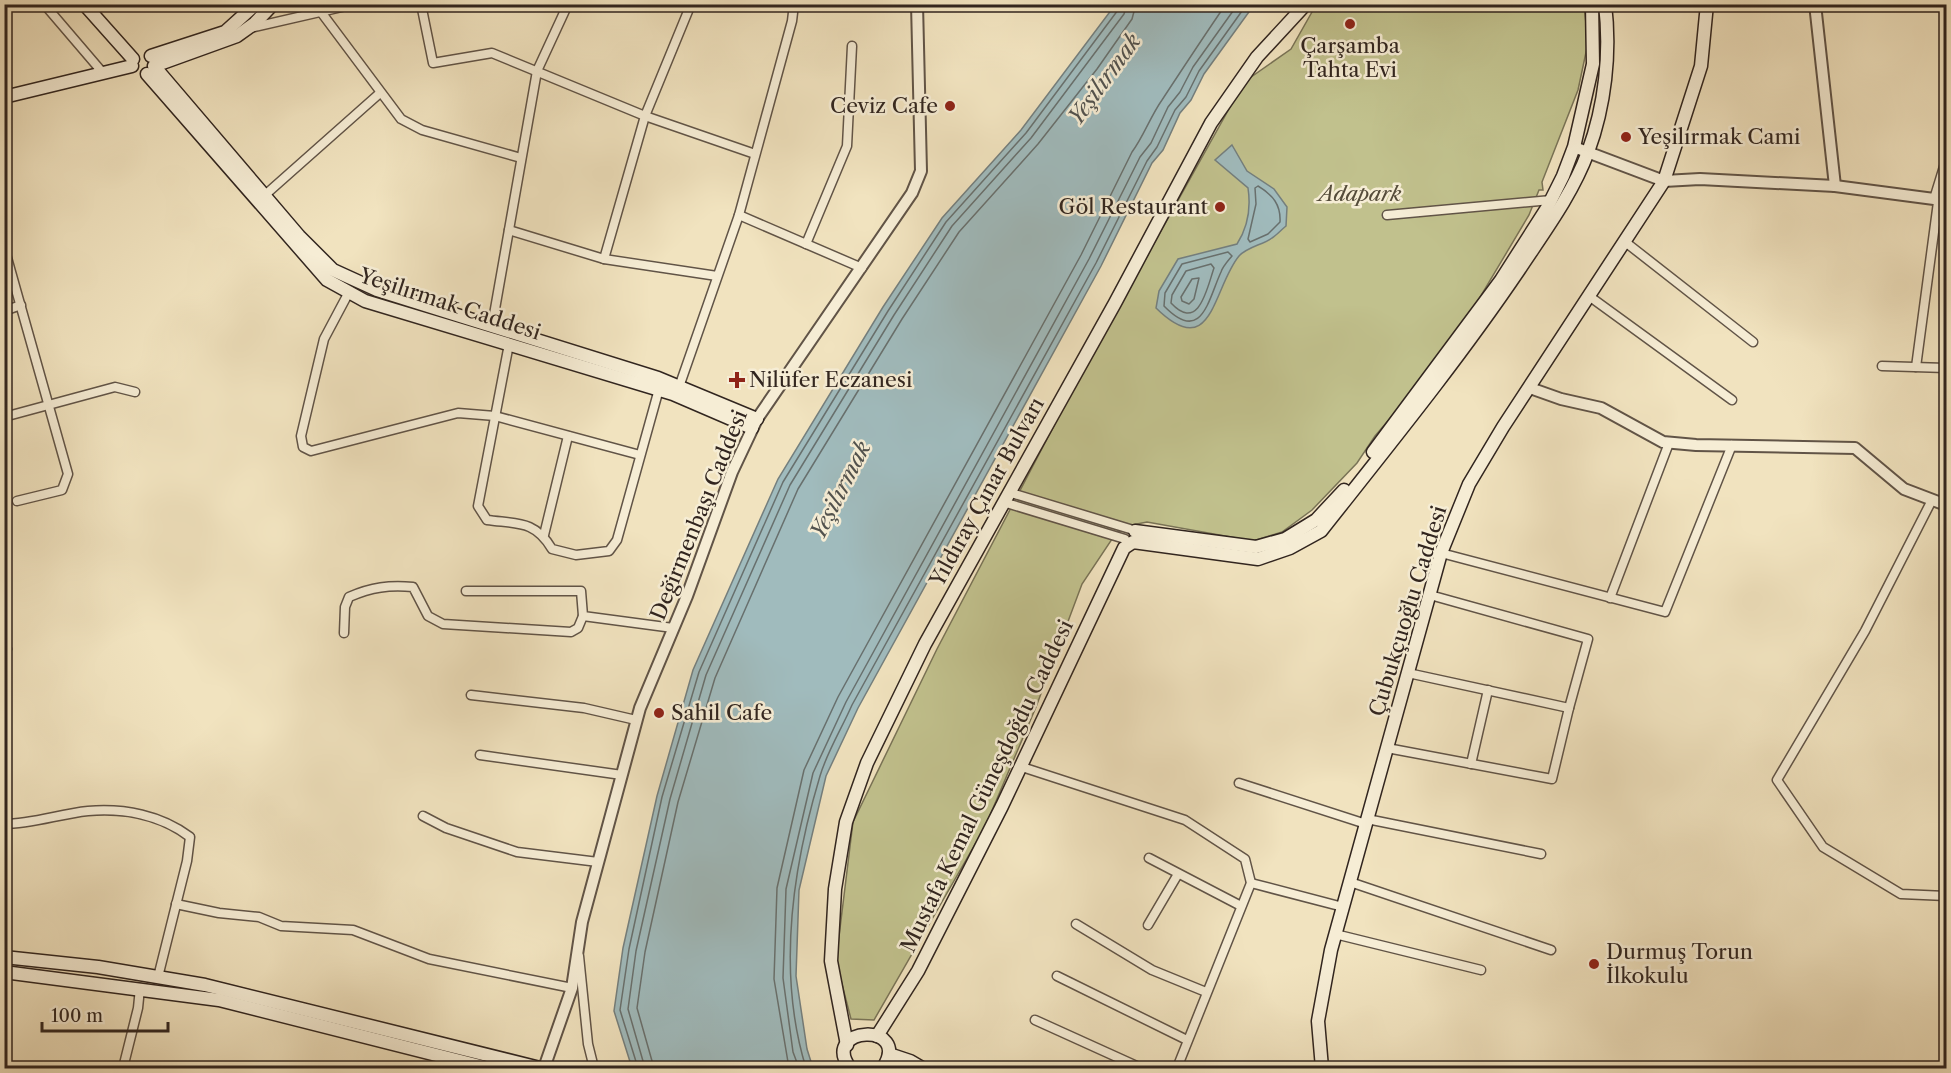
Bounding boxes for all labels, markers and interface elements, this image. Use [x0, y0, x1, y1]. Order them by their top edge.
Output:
marker: Çarşamba Tahta Evi [1343, 17, 1357, 31]
water label: Yeşilırmak [1062, 28, 1147, 130]
place label: Çarşamba Tahta Evi [1300, 33, 1401, 82]
place label: Ceviz Cafe [830, 93, 938, 118]
marker: Ceviz Cafe [943, 99, 957, 113]
place label: Yeşilırmak Cami [1637, 124, 1800, 149]
marker: Yeşilırmak Cami [1619, 130, 1633, 144]
park label: Adapark [1316, 181, 1402, 206]
place label: Göl Restaurant [1059, 194, 1209, 219]
marker: Göl Restaurant [1213, 200, 1227, 214]
street label: Yeşilırmak Caddesi [355, 262, 544, 345]
place label: Nilüfer Eczanesi [749, 367, 912, 392]
marker: Nilüfer Eczanesi [730, 373, 744, 387]
street label: Yıldıray Çınar Bulvarı [924, 393, 1049, 592]
street label: Değirmenbaşı Caddesi [645, 406, 752, 624]
water label: Yeşilırmak [804, 436, 877, 544]
street label: Çubukçuoğlu Caddesi [1364, 503, 1451, 719]
street label: Mustafa Kemal Güneşdoğdu Caddesi [895, 615, 1078, 956]
place label: Sahil Cafe [671, 700, 772, 725]
marker: Sahil Cafe [652, 706, 666, 720]
place label: Durmuş Torun İlkokulu [1606, 939, 1753, 988]
marker: Durmuş Torun İlkokulu [1587, 957, 1601, 971]
scale bar [42, 995, 168, 1033]
text: 100 m [51, 1005, 103, 1027]

